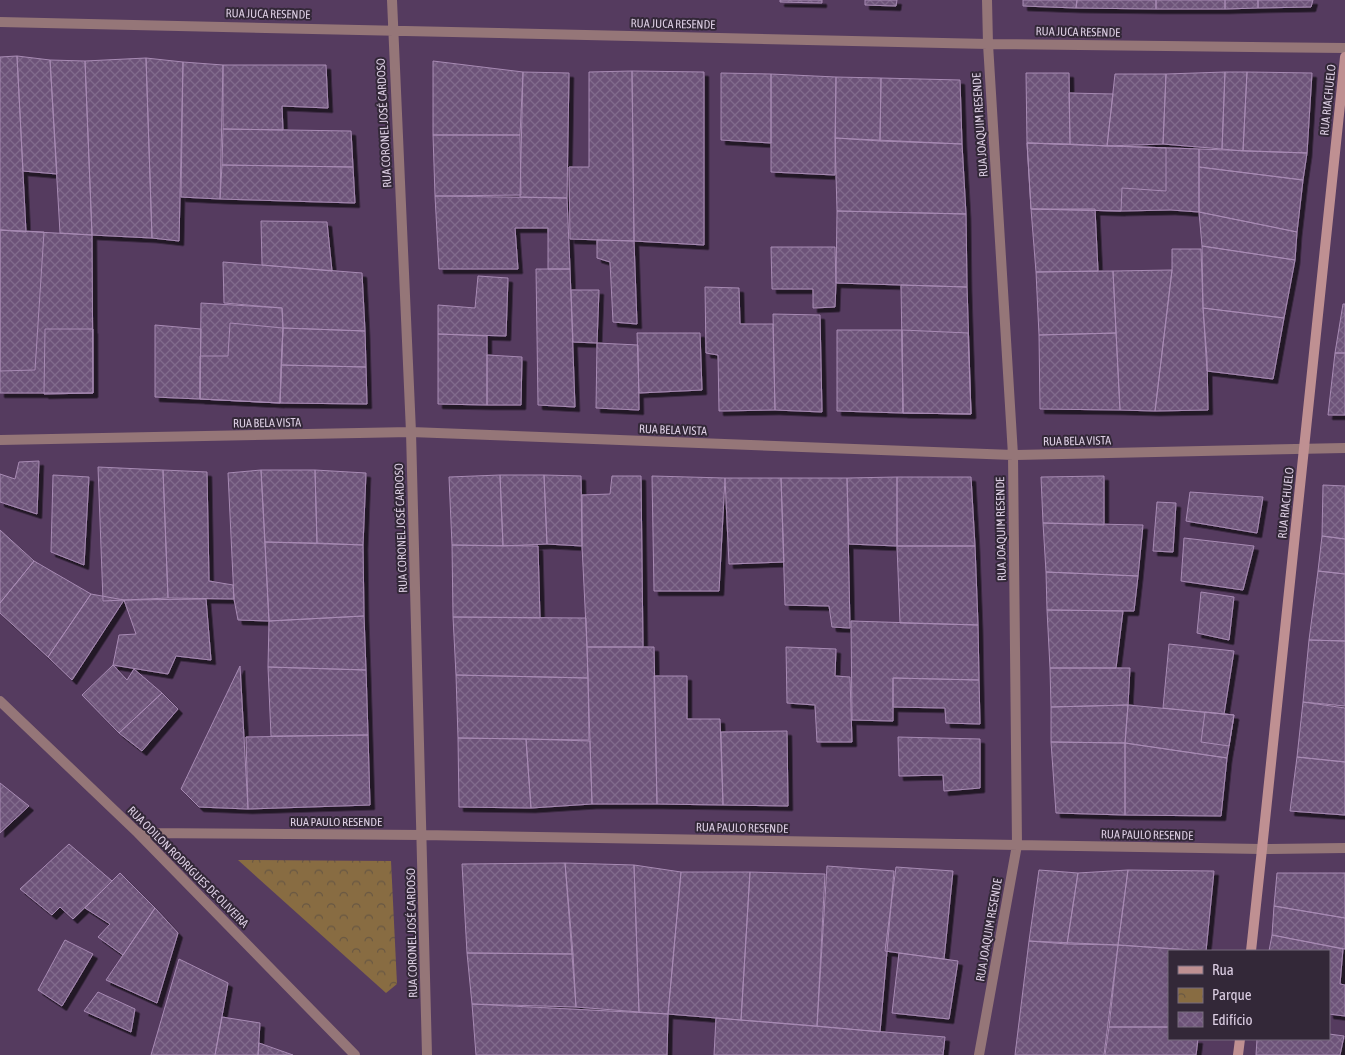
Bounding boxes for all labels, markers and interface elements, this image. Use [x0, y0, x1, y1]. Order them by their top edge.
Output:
street label: RUA JUCA RESENDE [226, 6, 310, 22]
street label: RUA JUCA RESENDE [631, 16, 715, 32]
street label: RUA JUCA RESENDE [1036, 24, 1120, 40]
street label: RUA CORONEL JOSÉ CARDOSO [374, 58, 394, 188]
street label: RUA RIACHUELO [1317, 64, 1339, 136]
street label: RUA JOAQUIM RESENDE [969, 72, 991, 178]
street label: RUA BELA VISTA [233, 415, 301, 431]
street label: RUA BELA VISTA [639, 422, 707, 438]
street label: RUA BELA VISTA [1043, 433, 1111, 449]
street label: RUA CORONEL JOSÉ CARDOSO [392, 463, 410, 593]
street label: RUA RIACHUELO [1275, 467, 1297, 539]
street label: RUA JOAQUIM RESENDE [993, 477, 1009, 581]
street label: RUA ODILON RODRIGUES DE OLIVEIRA [125, 804, 252, 931]
street label: RUA PAULO RESENDE [290, 815, 382, 829]
street label: RUA PAULO RESENDE [696, 820, 788, 836]
street label: RUA PAULO RESENDE [1101, 827, 1193, 843]
street label: RUA CORONEL JOSÉ CARDOSO [404, 868, 420, 998]
street label: RUA JOAQUIM RESENDE [973, 877, 1005, 983]
legend [1168, 950, 1330, 1040]
text: Rua [1212, 961, 1234, 978]
text: Parque [1212, 986, 1252, 1003]
text: Edifício [1212, 1011, 1253, 1028]

